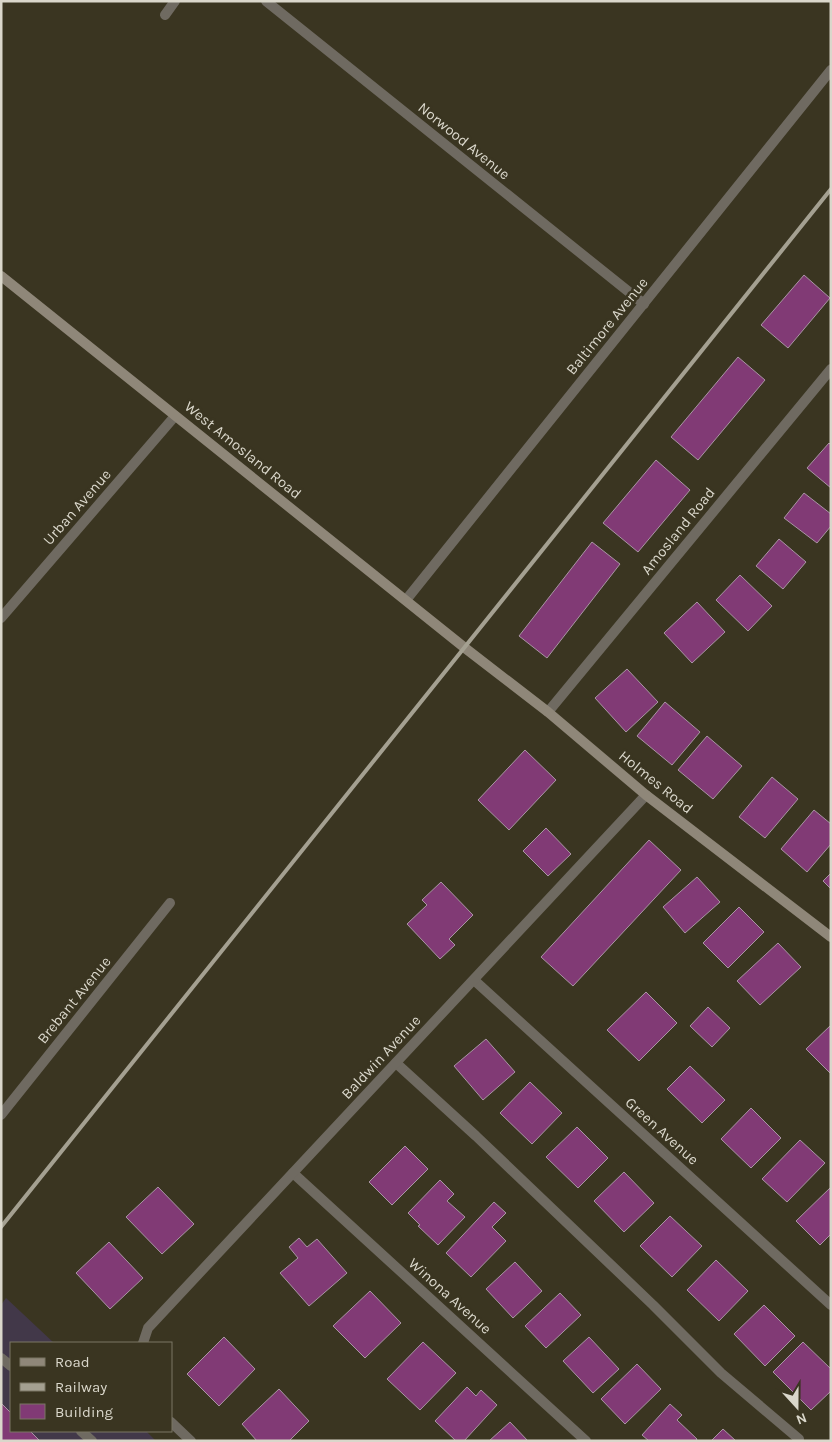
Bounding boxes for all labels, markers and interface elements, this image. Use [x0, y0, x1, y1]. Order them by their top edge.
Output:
street label: Norwood Avenue [414, 98, 514, 184]
street label: Baltimore Avenue [562, 274, 652, 378]
street label: West Amosland Road [181, 397, 305, 503]
street label: Urban Avenue [39, 465, 115, 549]
street label: Amosland Road [637, 484, 719, 578]
street label: Holmes Road [615, 747, 697, 817]
street label: Brebant Avenue [33, 953, 115, 1047]
street label: Baldwin Avenue [338, 1011, 424, 1103]
street label: Green Avenue [622, 1093, 702, 1169]
street label: Winona Avenue [405, 1254, 495, 1338]
legend [10, 1342, 172, 1432]
text: Road [55, 1353, 90, 1371]
text: Railway [55, 1378, 107, 1396]
north arrow [772, 1382, 822, 1432]
text: Building [55, 1403, 113, 1421]
text: N [794, 1409, 809, 1428]

